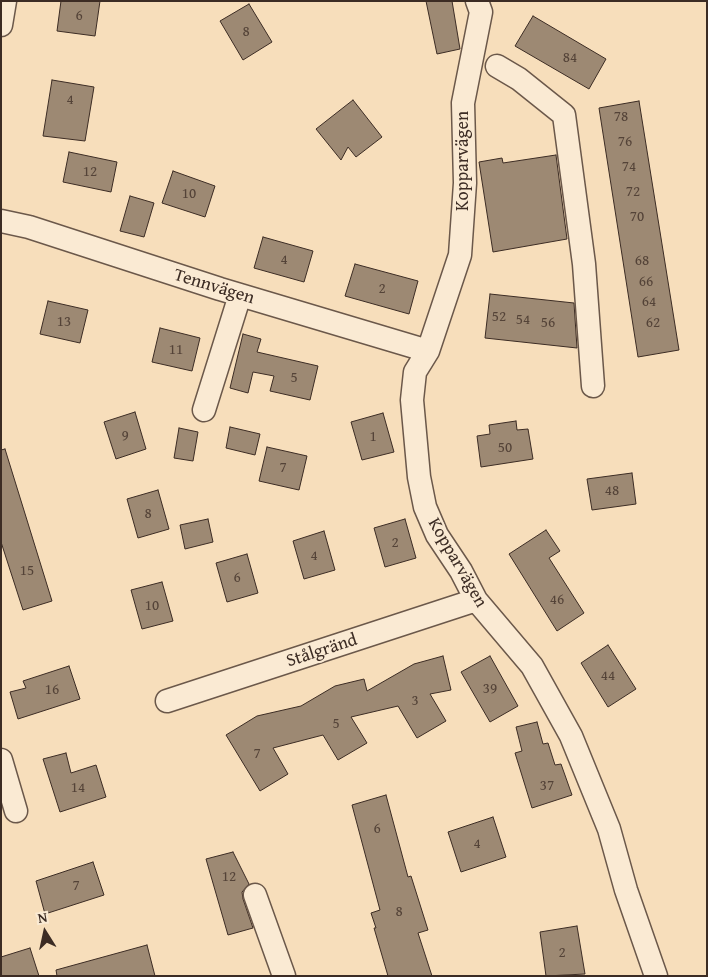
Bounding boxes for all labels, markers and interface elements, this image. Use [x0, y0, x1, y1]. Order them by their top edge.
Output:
house number: 6 [75, 7, 83, 25]
house number: 8 [242, 23, 250, 41]
house number: 84 [563, 49, 577, 67]
house number: 4 [66, 91, 74, 109]
house number: 78 [614, 108, 628, 126]
street label: Kopparvägen [452, 111, 474, 211]
house number: 76 [618, 133, 632, 151]
house number: 74 [622, 158, 636, 176]
house number: 12 [83, 163, 97, 181]
house number: 72 [626, 183, 640, 201]
house number: 10 [182, 185, 196, 203]
house number: 70 [630, 208, 644, 226]
house number: 4 [280, 251, 288, 269]
house number: 68 [635, 252, 649, 270]
street label: Tennvägen [171, 265, 257, 309]
house number: 66 [639, 273, 653, 291]
house number: 2 [378, 280, 386, 298]
house number: 64 [642, 293, 656, 311]
house number: 52 [492, 308, 506, 326]
house number: 54 [516, 311, 530, 329]
house number: 13 [57, 313, 71, 331]
house number: 56 [541, 314, 555, 332]
house number: 62 [646, 314, 660, 332]
house number: 11 [169, 341, 183, 359]
house number: 5 [290, 369, 298, 387]
house number: 9 [121, 427, 129, 445]
house number: 1 [369, 428, 377, 446]
house number: 50 [498, 439, 512, 457]
house number: 7 [279, 459, 287, 477]
house number: 48 [605, 482, 619, 500]
house number: 8 [144, 505, 152, 523]
street label: Kopparvägen [423, 514, 491, 612]
house number: 2 [391, 534, 399, 552]
house number: 4 [310, 547, 318, 565]
house number: 15 [20, 562, 34, 580]
house number: 6 [233, 569, 241, 587]
house number: 46 [550, 591, 564, 609]
house number: 10 [145, 597, 159, 615]
street label: Stålgränd [284, 629, 360, 673]
house number: 44 [601, 667, 615, 685]
house number: 39 [483, 680, 497, 698]
house number: 16 [45, 681, 59, 699]
house number: 3 [411, 692, 419, 710]
house number: 5 [332, 715, 340, 733]
house number: 7 [253, 745, 261, 763]
house number: 37 [540, 777, 554, 795]
house number: 14 [71, 779, 85, 797]
house number: 6 [373, 820, 381, 838]
house number: 4 [473, 835, 481, 853]
house number: 12 [222, 868, 236, 886]
house number: 7 [72, 877, 80, 895]
house number: 8 [395, 903, 403, 921]
north arrow [20, 907, 70, 957]
text: N [36, 907, 49, 928]
house number: 2 [558, 944, 566, 962]

